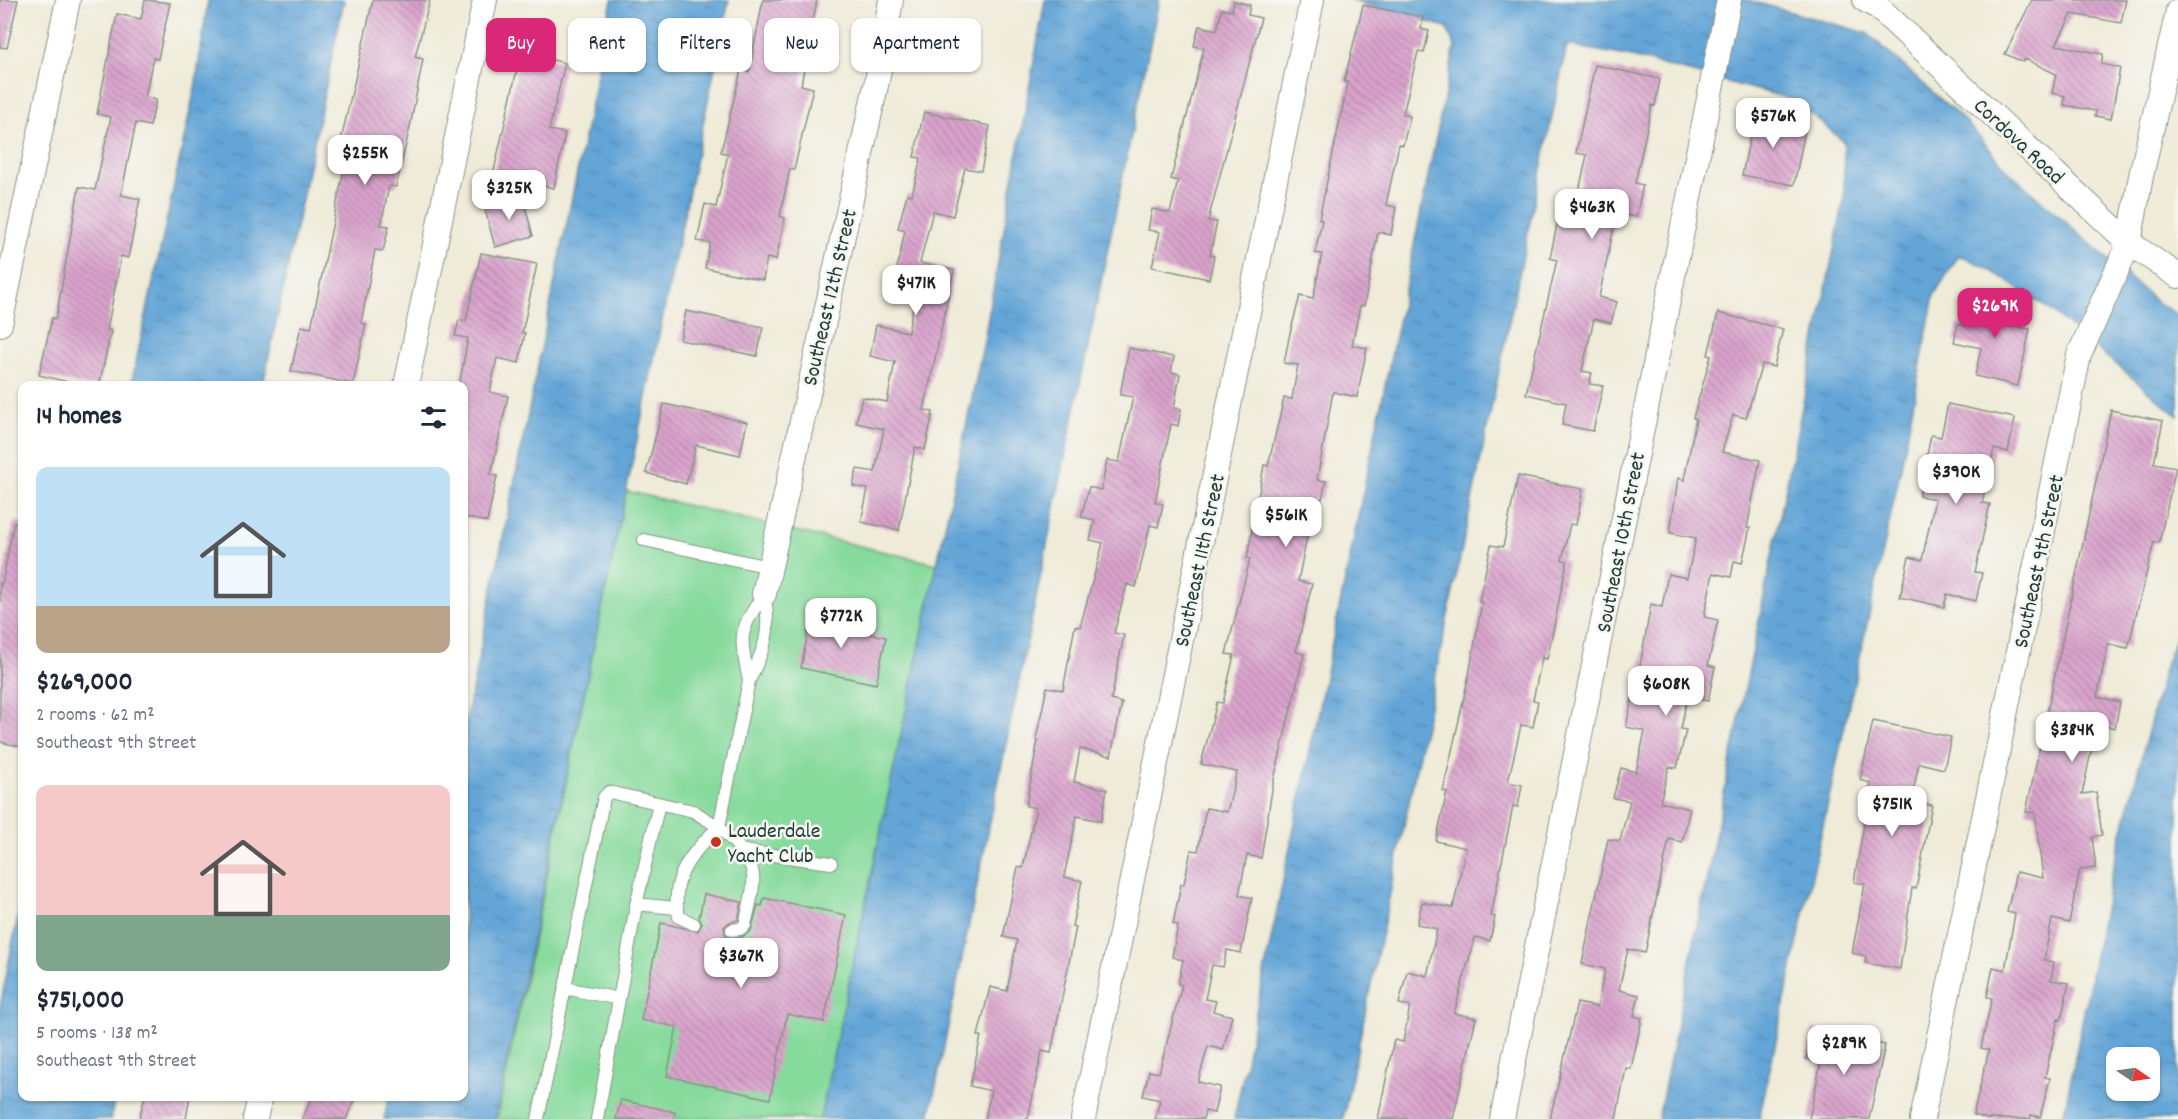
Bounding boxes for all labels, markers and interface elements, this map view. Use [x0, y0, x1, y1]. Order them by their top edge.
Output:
chip: Buy [486, 18, 556, 72]
chip: Rent [568, 18, 646, 72]
chip: Filters [658, 18, 752, 72]
chip: New [764, 18, 839, 72]
chip: Apartment [851, 18, 981, 72]
street label: Cordova Road [1965, 92, 2070, 193]
pin: $576K [1731, 98, 1815, 149]
text: $576K [1750, 103, 1796, 131]
pin: $255K [323, 135, 407, 186]
text: $255K [342, 140, 388, 168]
pin: $325K [467, 170, 551, 221]
text: $325K [486, 175, 532, 203]
pin: $463K [1550, 189, 1634, 240]
text: $463K [1569, 194, 1615, 222]
street label: Southeast 12th Street [796, 206, 867, 389]
pin: $471K [874, 265, 958, 316]
text: $471K [896, 270, 936, 298]
pin: $269K [1953, 288, 2037, 339]
text: $269K [1971, 293, 2019, 321]
text: 14 homes [36, 399, 122, 436]
icon: filters [417, 401, 450, 434]
street label: Southeast 10th Street [1590, 450, 1655, 635]
pin: $390K [1914, 454, 1998, 505]
text: $390K [1932, 459, 1980, 487]
street label: Southeast 11th Street [1168, 471, 1235, 650]
street label: Southeast 9th Street [2007, 472, 2074, 651]
pin: $561K [1244, 497, 1328, 548]
text: $561K [1265, 502, 1307, 530]
icon: home [189, 506, 297, 614]
pin: $772K [799, 598, 883, 649]
text: $772K [819, 603, 863, 631]
text: $269,000 [36, 665, 133, 702]
pin: $608K [1624, 666, 1708, 717]
text: $608K [1642, 671, 1690, 699]
text: 2 rooms · 62 m² [36, 702, 155, 730]
pin: $384K [2030, 712, 2114, 763]
text: $384K [2050, 717, 2094, 745]
text: Southeast 9th Street [36, 730, 196, 758]
pin: $751K [1850, 786, 1934, 837]
text: $751K [1872, 791, 1912, 819]
place label: Lauderdale Yacht Club [728, 817, 821, 873]
icon: home [189, 824, 297, 932]
marker: Lauderdale Yacht Club [709, 835, 723, 849]
pin: $367K [699, 938, 783, 989]
text: $367K [718, 943, 764, 971]
text: $751,000 [36, 983, 124, 1020]
text: 5 rooms · 138 m² [36, 1020, 158, 1048]
pin: $289K [1802, 1025, 1886, 1076]
text: $289K [1821, 1030, 1867, 1058]
north arrow [2106, 1047, 2160, 1101]
map controls [2106, 1047, 2160, 1101]
text: Southeast 9th Street [36, 1048, 196, 1076]

